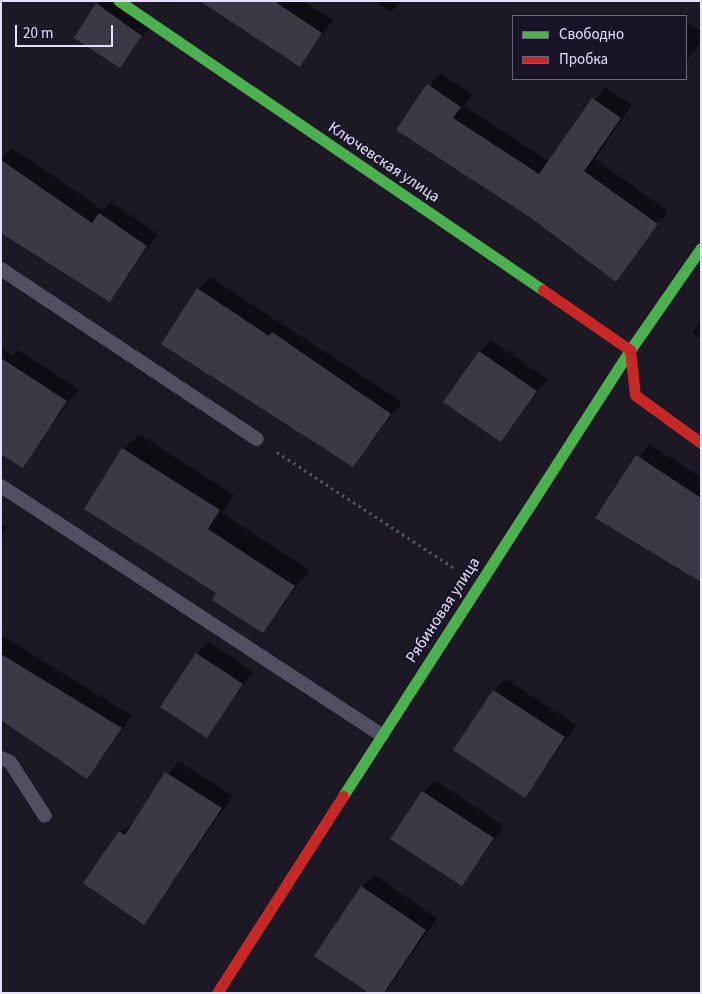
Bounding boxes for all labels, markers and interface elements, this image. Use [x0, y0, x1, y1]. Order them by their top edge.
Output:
scale bar [18, 15, 115, 47]
legend [512, 15, 687, 80]
text: 20 m [23, 23, 53, 44]
text: Свободно [559, 24, 624, 45]
text: Пробка [559, 49, 608, 70]
street label: Ключевская улица [324, 118, 444, 206]
street label: Рябиновая улица [402, 554, 484, 666]

